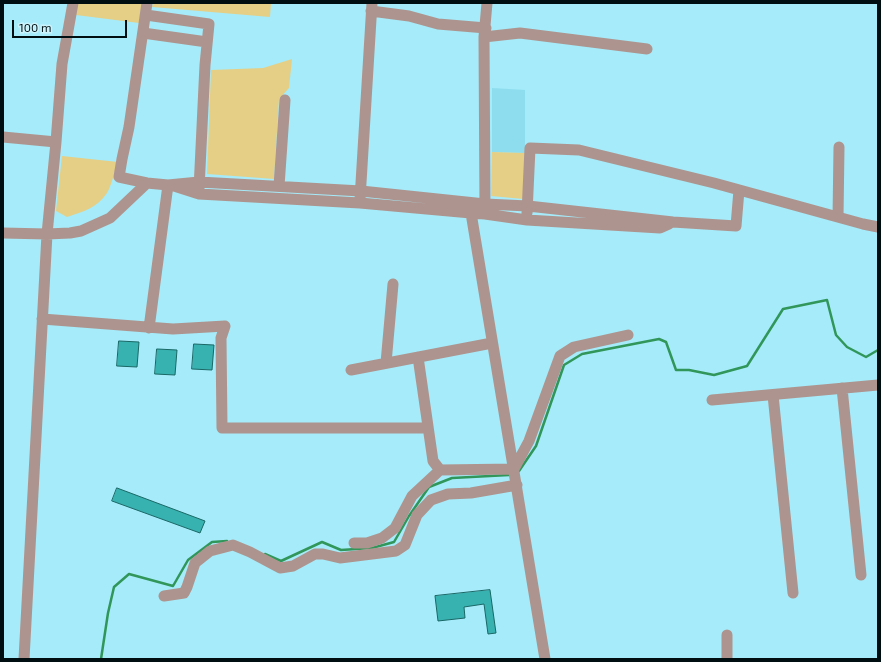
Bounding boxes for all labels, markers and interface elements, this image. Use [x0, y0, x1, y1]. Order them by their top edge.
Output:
scale bar [14, 12, 129, 38]
text: 100 m [19, 20, 51, 34]

